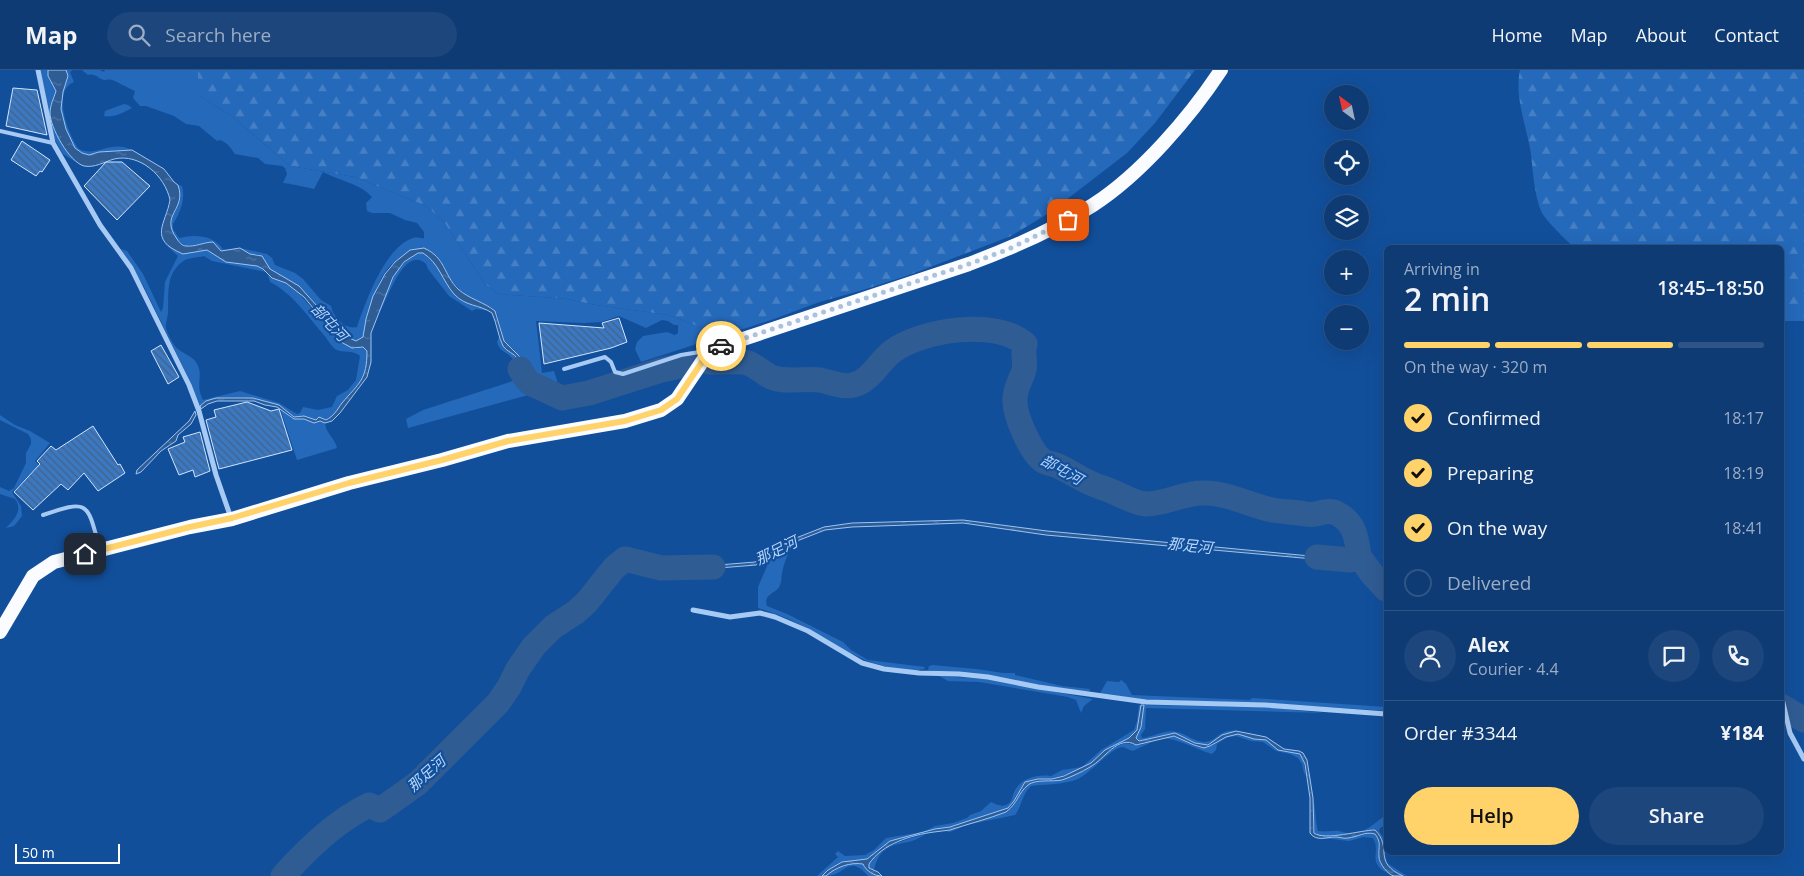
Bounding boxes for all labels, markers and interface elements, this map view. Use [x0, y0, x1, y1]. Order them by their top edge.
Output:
search box [107, 12, 457, 57]
text: Map [25, 18, 77, 51]
icon: search [125, 21, 153, 49]
text: Search here [165, 22, 271, 48]
text: Home [1492, 23, 1542, 47]
text: Map [1570, 23, 1608, 47]
text: About [1636, 23, 1686, 47]
text: Contact [1714, 23, 1779, 47]
north arrow [1324, 85, 1369, 130]
map controls [1324, 85, 1369, 350]
button: locate [1324, 140, 1369, 185]
button: layers [1324, 195, 1369, 240]
pin [1047, 199, 1089, 241]
icon: bag [1054, 206, 1082, 234]
button: + [1324, 250, 1369, 295]
text: Arriving in [1404, 258, 1480, 280]
text: 18:45–18:50 [1657, 275, 1764, 301]
text: 2 min [1404, 277, 1490, 320]
water label: 部屯河 [307, 299, 355, 347]
button: − [1324, 305, 1369, 350]
courier [696, 321, 746, 371]
icon: car [707, 332, 735, 360]
text: On the way · 320 m [1404, 356, 1547, 378]
icon: check [1404, 404, 1432, 432]
text: Confirmed [1447, 405, 1541, 431]
text: 18:17 [1723, 407, 1764, 429]
water label: 部屯河 [1037, 449, 1089, 490]
icon: check [1404, 459, 1432, 487]
text: Preparing [1447, 460, 1534, 486]
text: 18:19 [1723, 462, 1764, 484]
icon: check [1404, 514, 1432, 542]
text: On the way [1447, 515, 1547, 541]
text: 18:41 [1723, 517, 1764, 539]
water label: 那足河 [751, 530, 803, 569]
pin [64, 533, 106, 575]
water label: 那足河 [1167, 533, 1216, 558]
icon: home [71, 540, 99, 568]
text: Delivered [1447, 570, 1531, 596]
button: person [1404, 630, 1456, 682]
button: chat [1648, 630, 1700, 682]
button: phone [1712, 630, 1764, 682]
text: Alex [1468, 632, 1509, 658]
text: Courier · 4.4 [1468, 658, 1559, 680]
text: Order #3344 [1404, 720, 1517, 746]
text: ¥184 [1721, 720, 1764, 746]
water label: 那足河 [403, 749, 452, 795]
button: Help [1404, 787, 1579, 845]
button: Share [1589, 787, 1764, 845]
scale bar [15, 841, 120, 864]
text: 50 m [22, 843, 55, 862]

